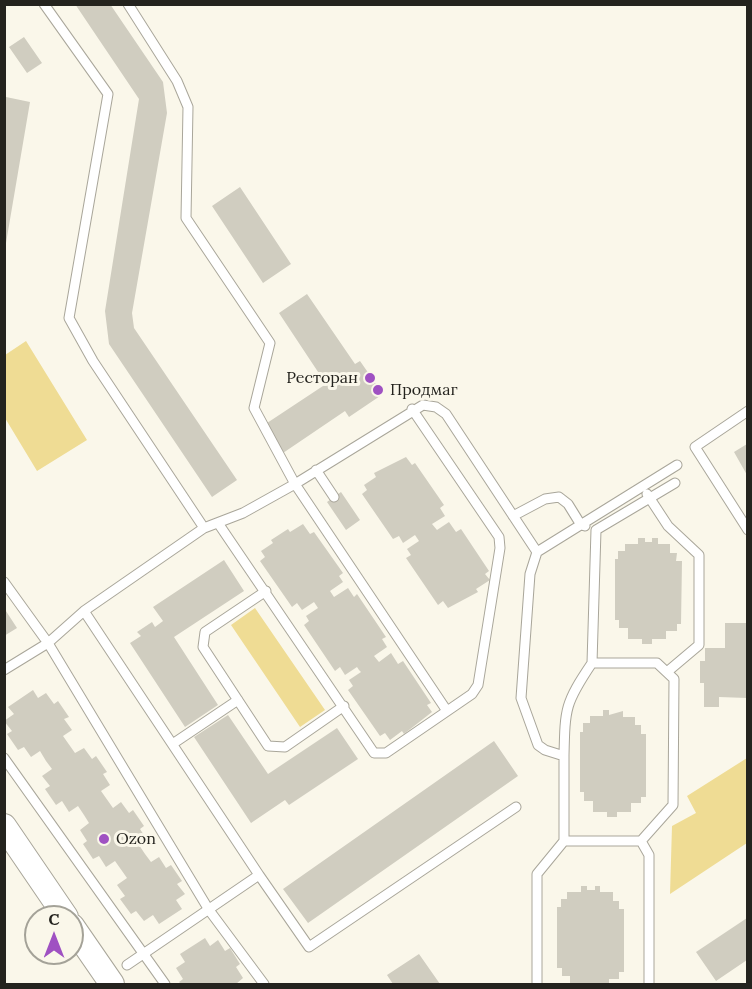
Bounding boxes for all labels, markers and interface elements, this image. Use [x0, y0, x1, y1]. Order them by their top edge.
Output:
place label: Ресторан [286, 368, 358, 388]
marker: Ресторан [363, 371, 377, 385]
place label: Продмаг [390, 380, 458, 400]
marker: Продмаг [371, 383, 385, 397]
place label: Ozon [116, 829, 156, 849]
marker: Ozon [97, 832, 111, 846]
north arrow [24, 905, 84, 965]
text: С [48, 909, 60, 929]

